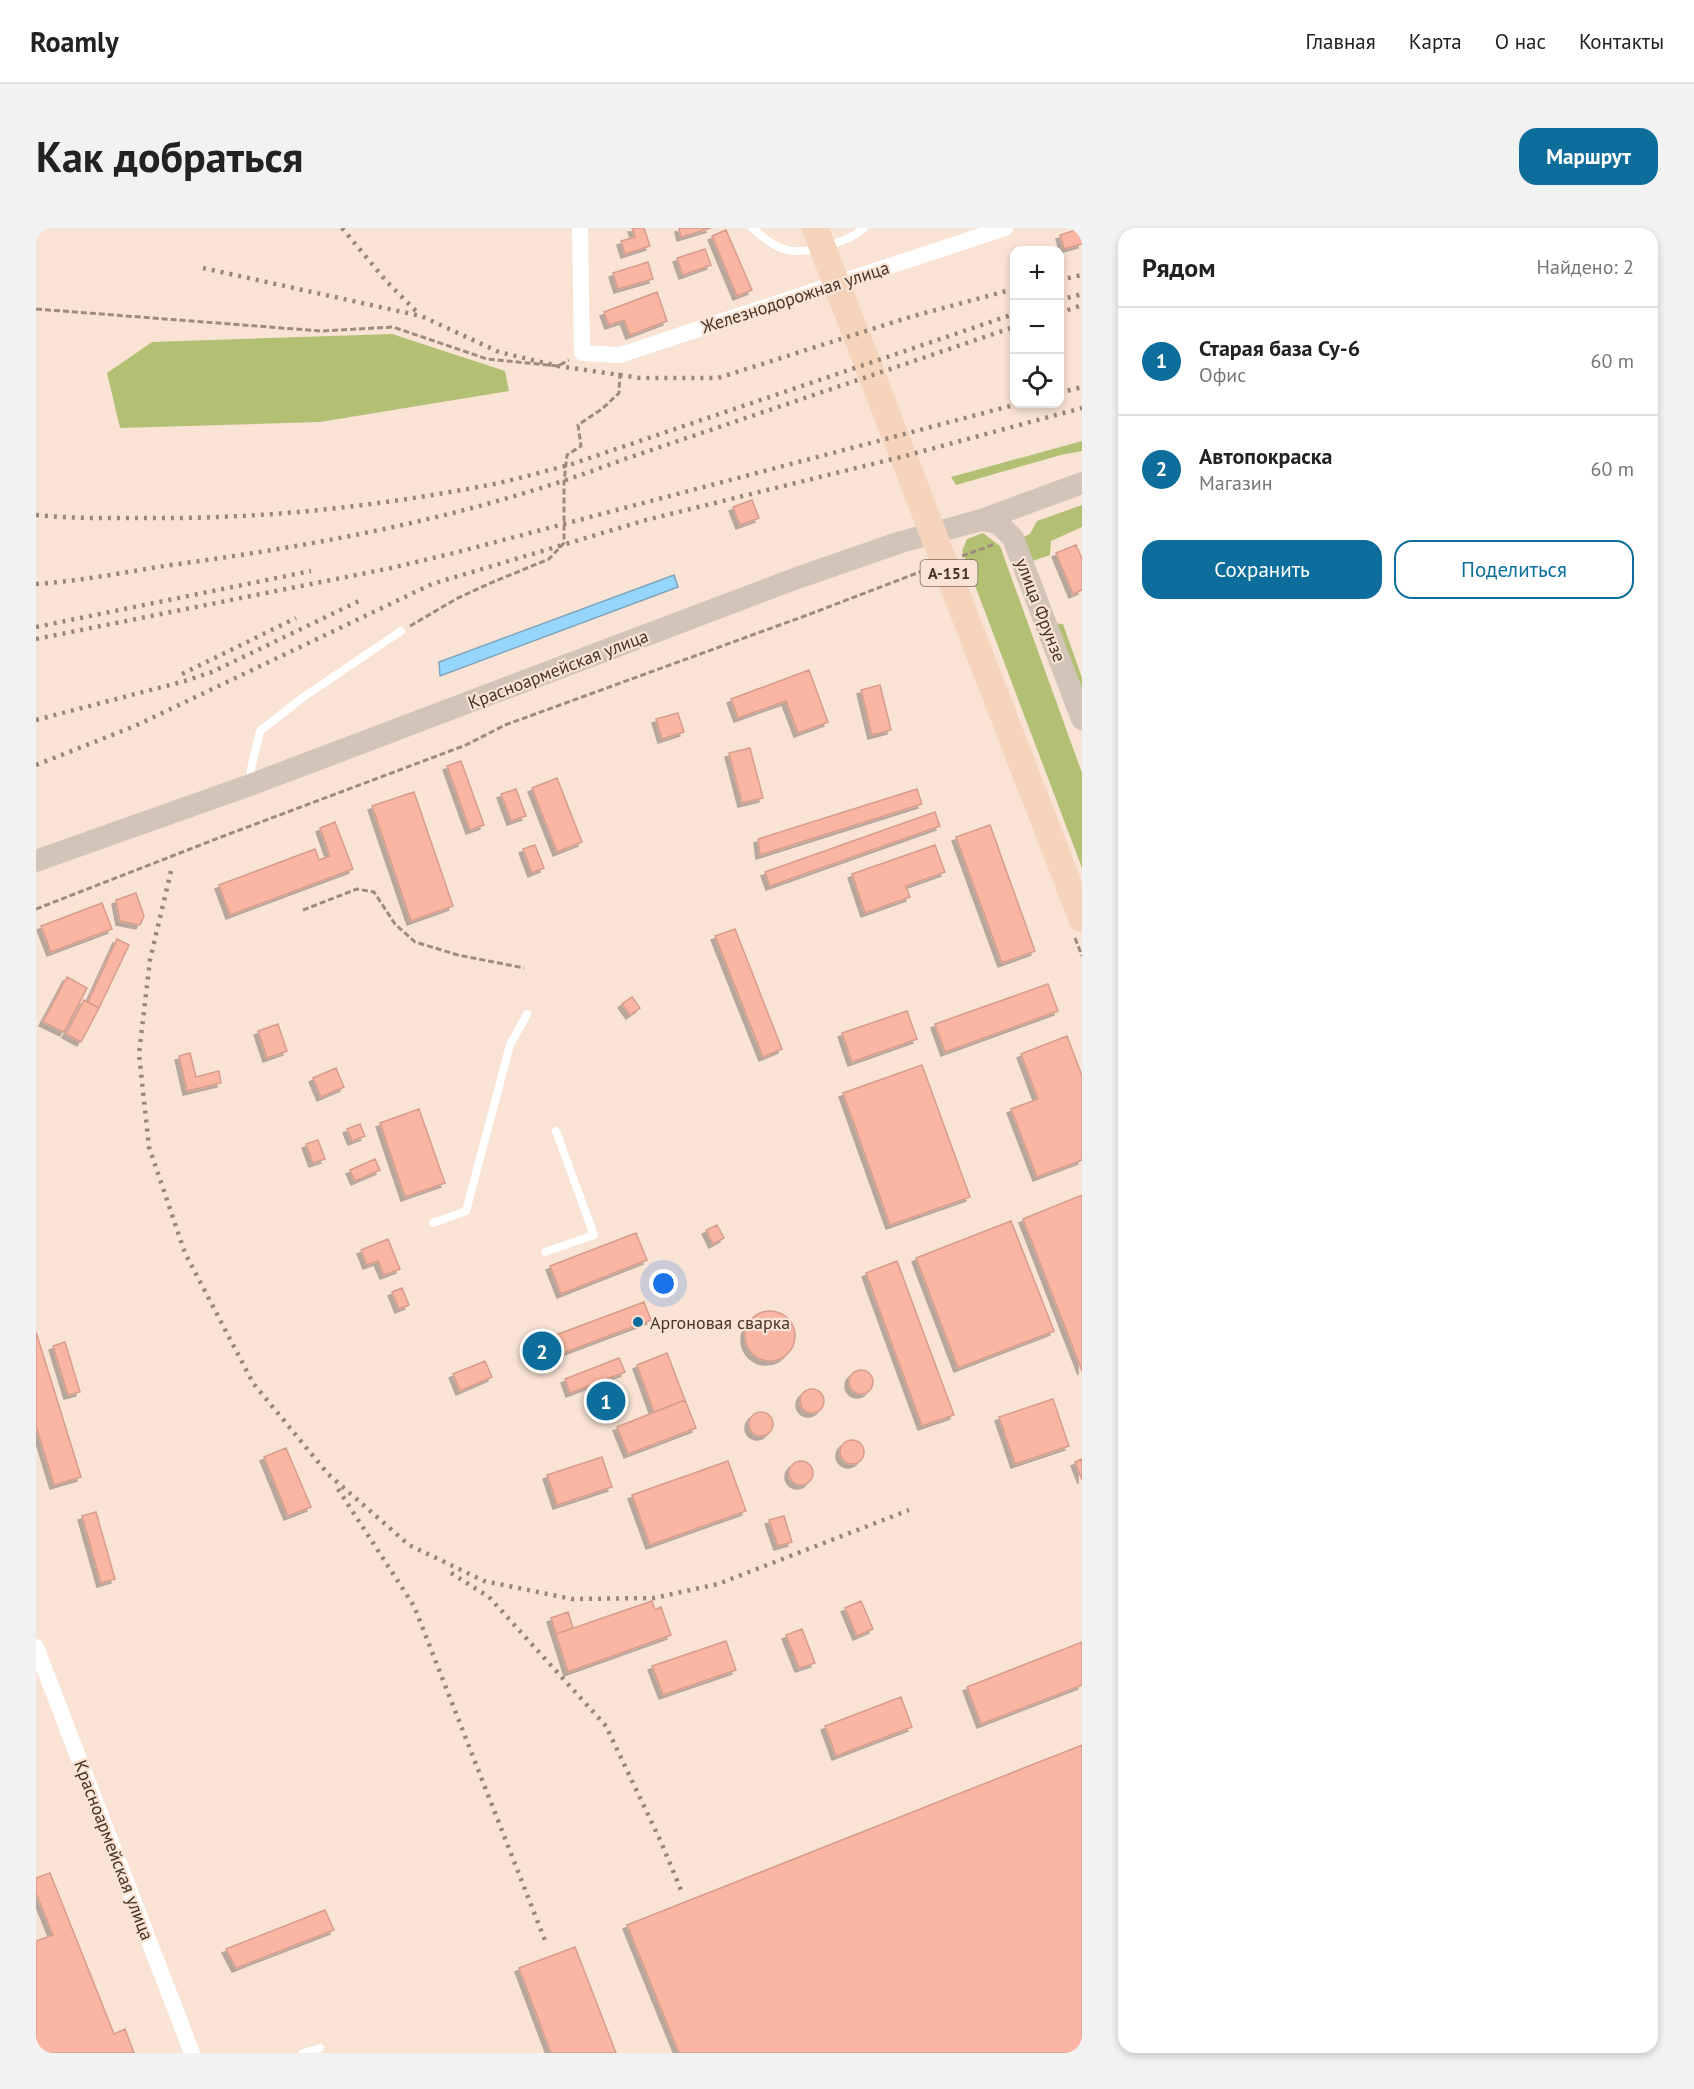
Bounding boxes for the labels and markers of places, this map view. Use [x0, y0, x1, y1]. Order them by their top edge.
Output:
place label: Аргоновая сварка [650, 1311, 790, 1334]
marker: Аргоновая сварка [631, 1315, 645, 1329]
pin: 2 [522, 1328, 562, 1374]
pin: 1 [586, 1378, 626, 1424]

